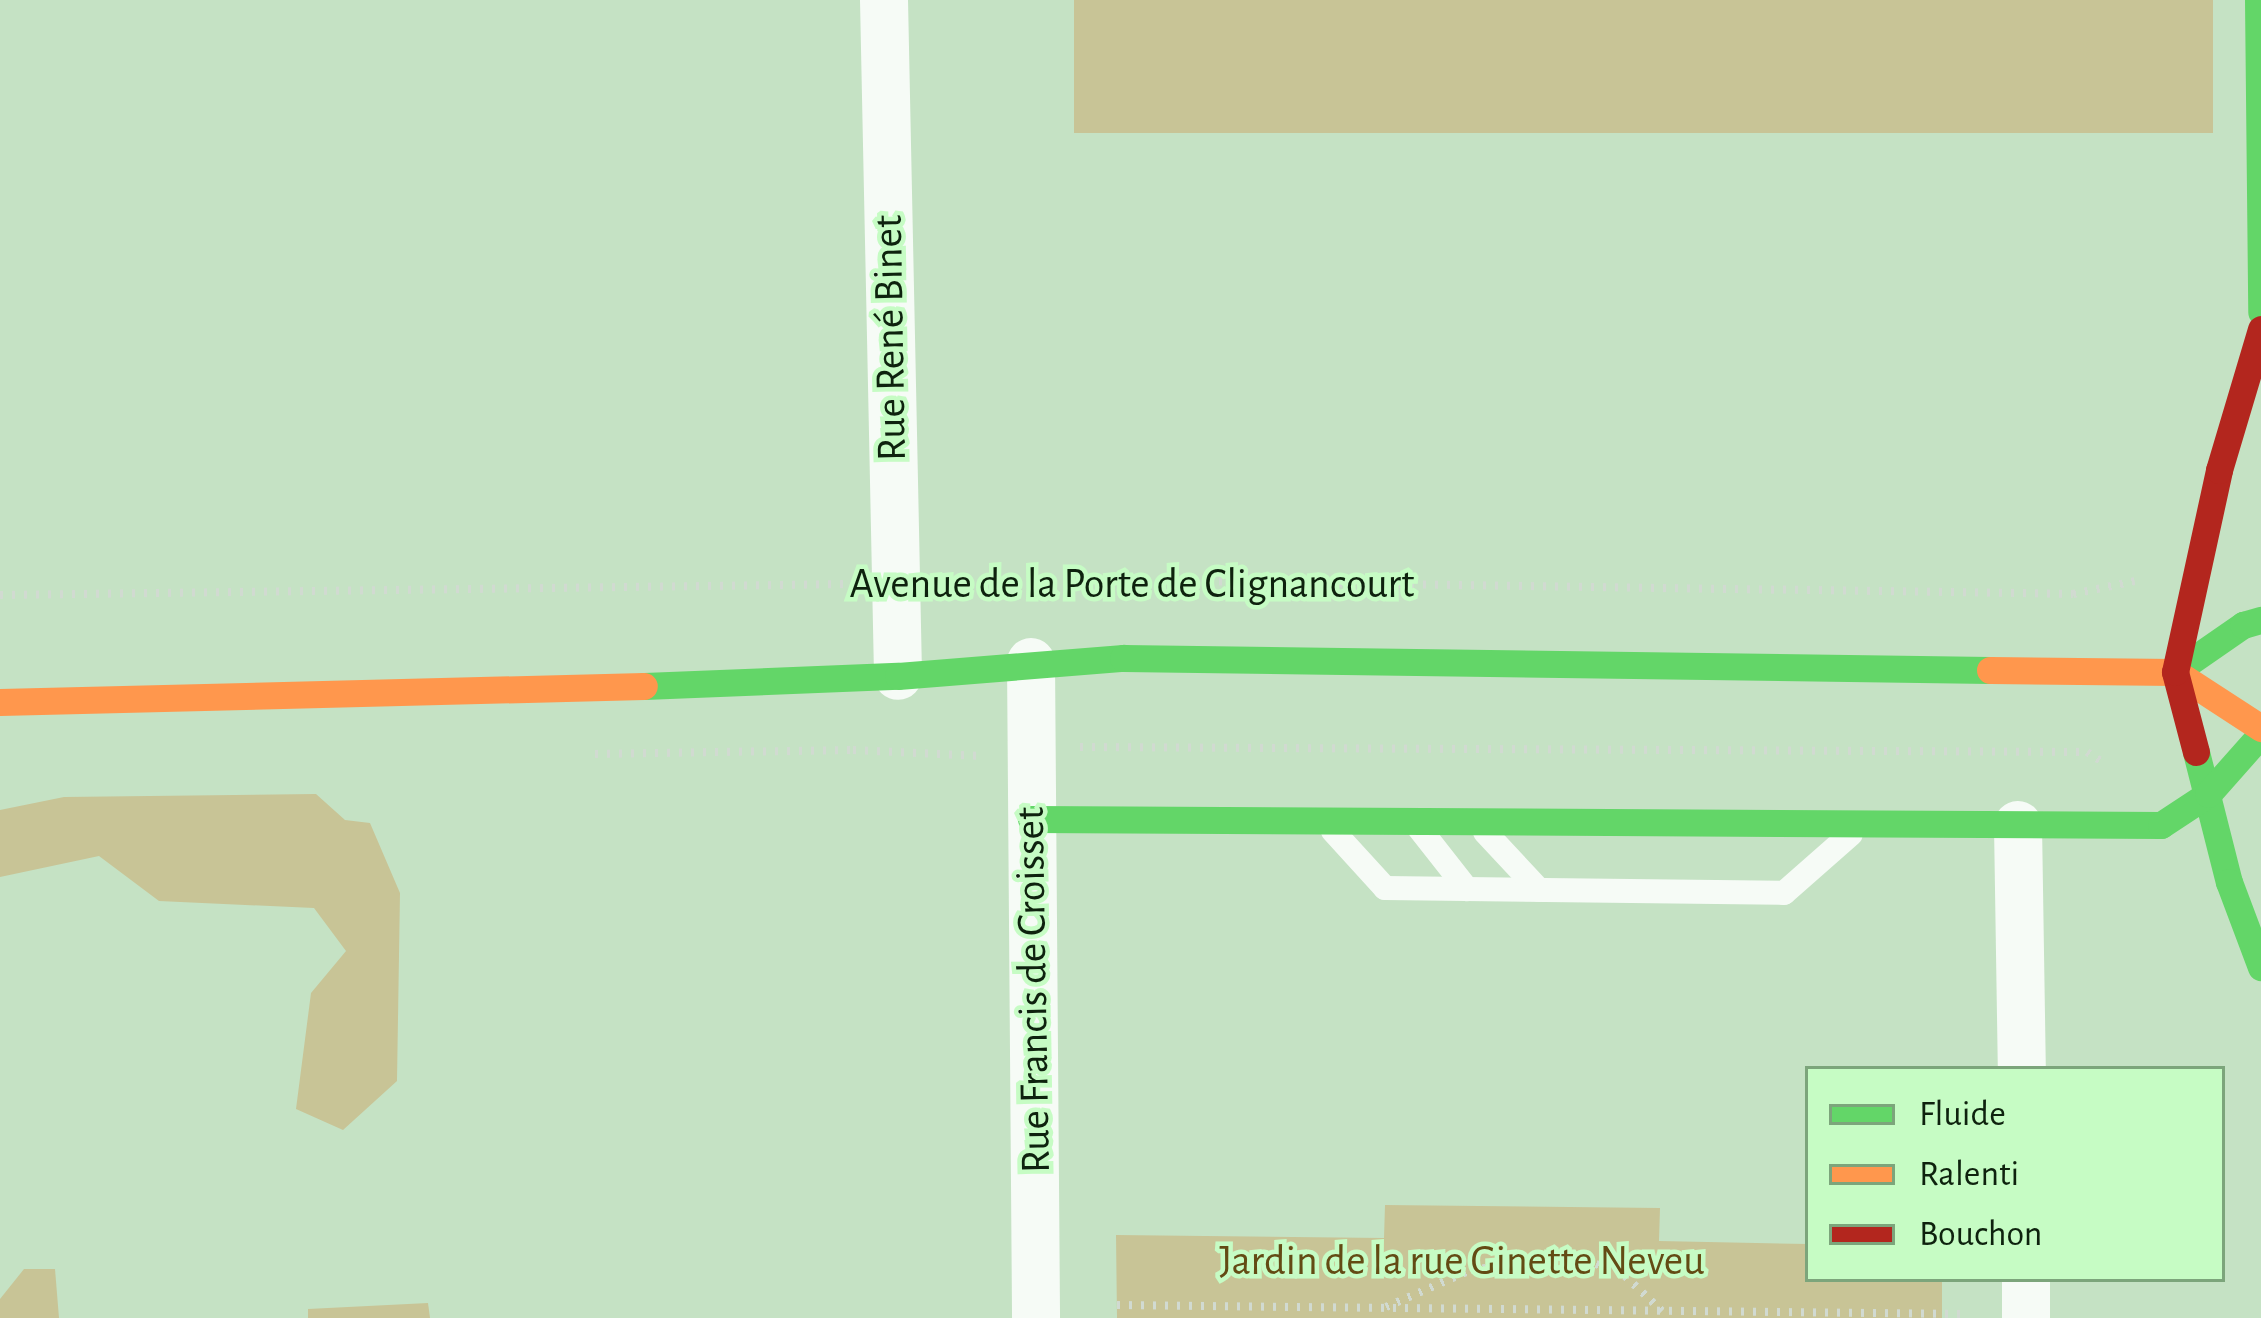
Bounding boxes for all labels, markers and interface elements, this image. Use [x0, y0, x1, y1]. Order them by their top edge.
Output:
street label: Rue René Binet [863, 214, 917, 462]
street label: Avenue de la Porte de Clignancourt [849, 559, 1415, 609]
street label: Rue Francis de Croisset [1005, 806, 1061, 1174]
legend [1805, 1066, 2225, 1282]
text: Fluide [1919, 1096, 2006, 1132]
text: Ralenti [1919, 1156, 2019, 1192]
text: Bouchon [1919, 1216, 2042, 1252]
park label: Jardin de la rue Ginette Neveu [1219, 1236, 1705, 1286]

